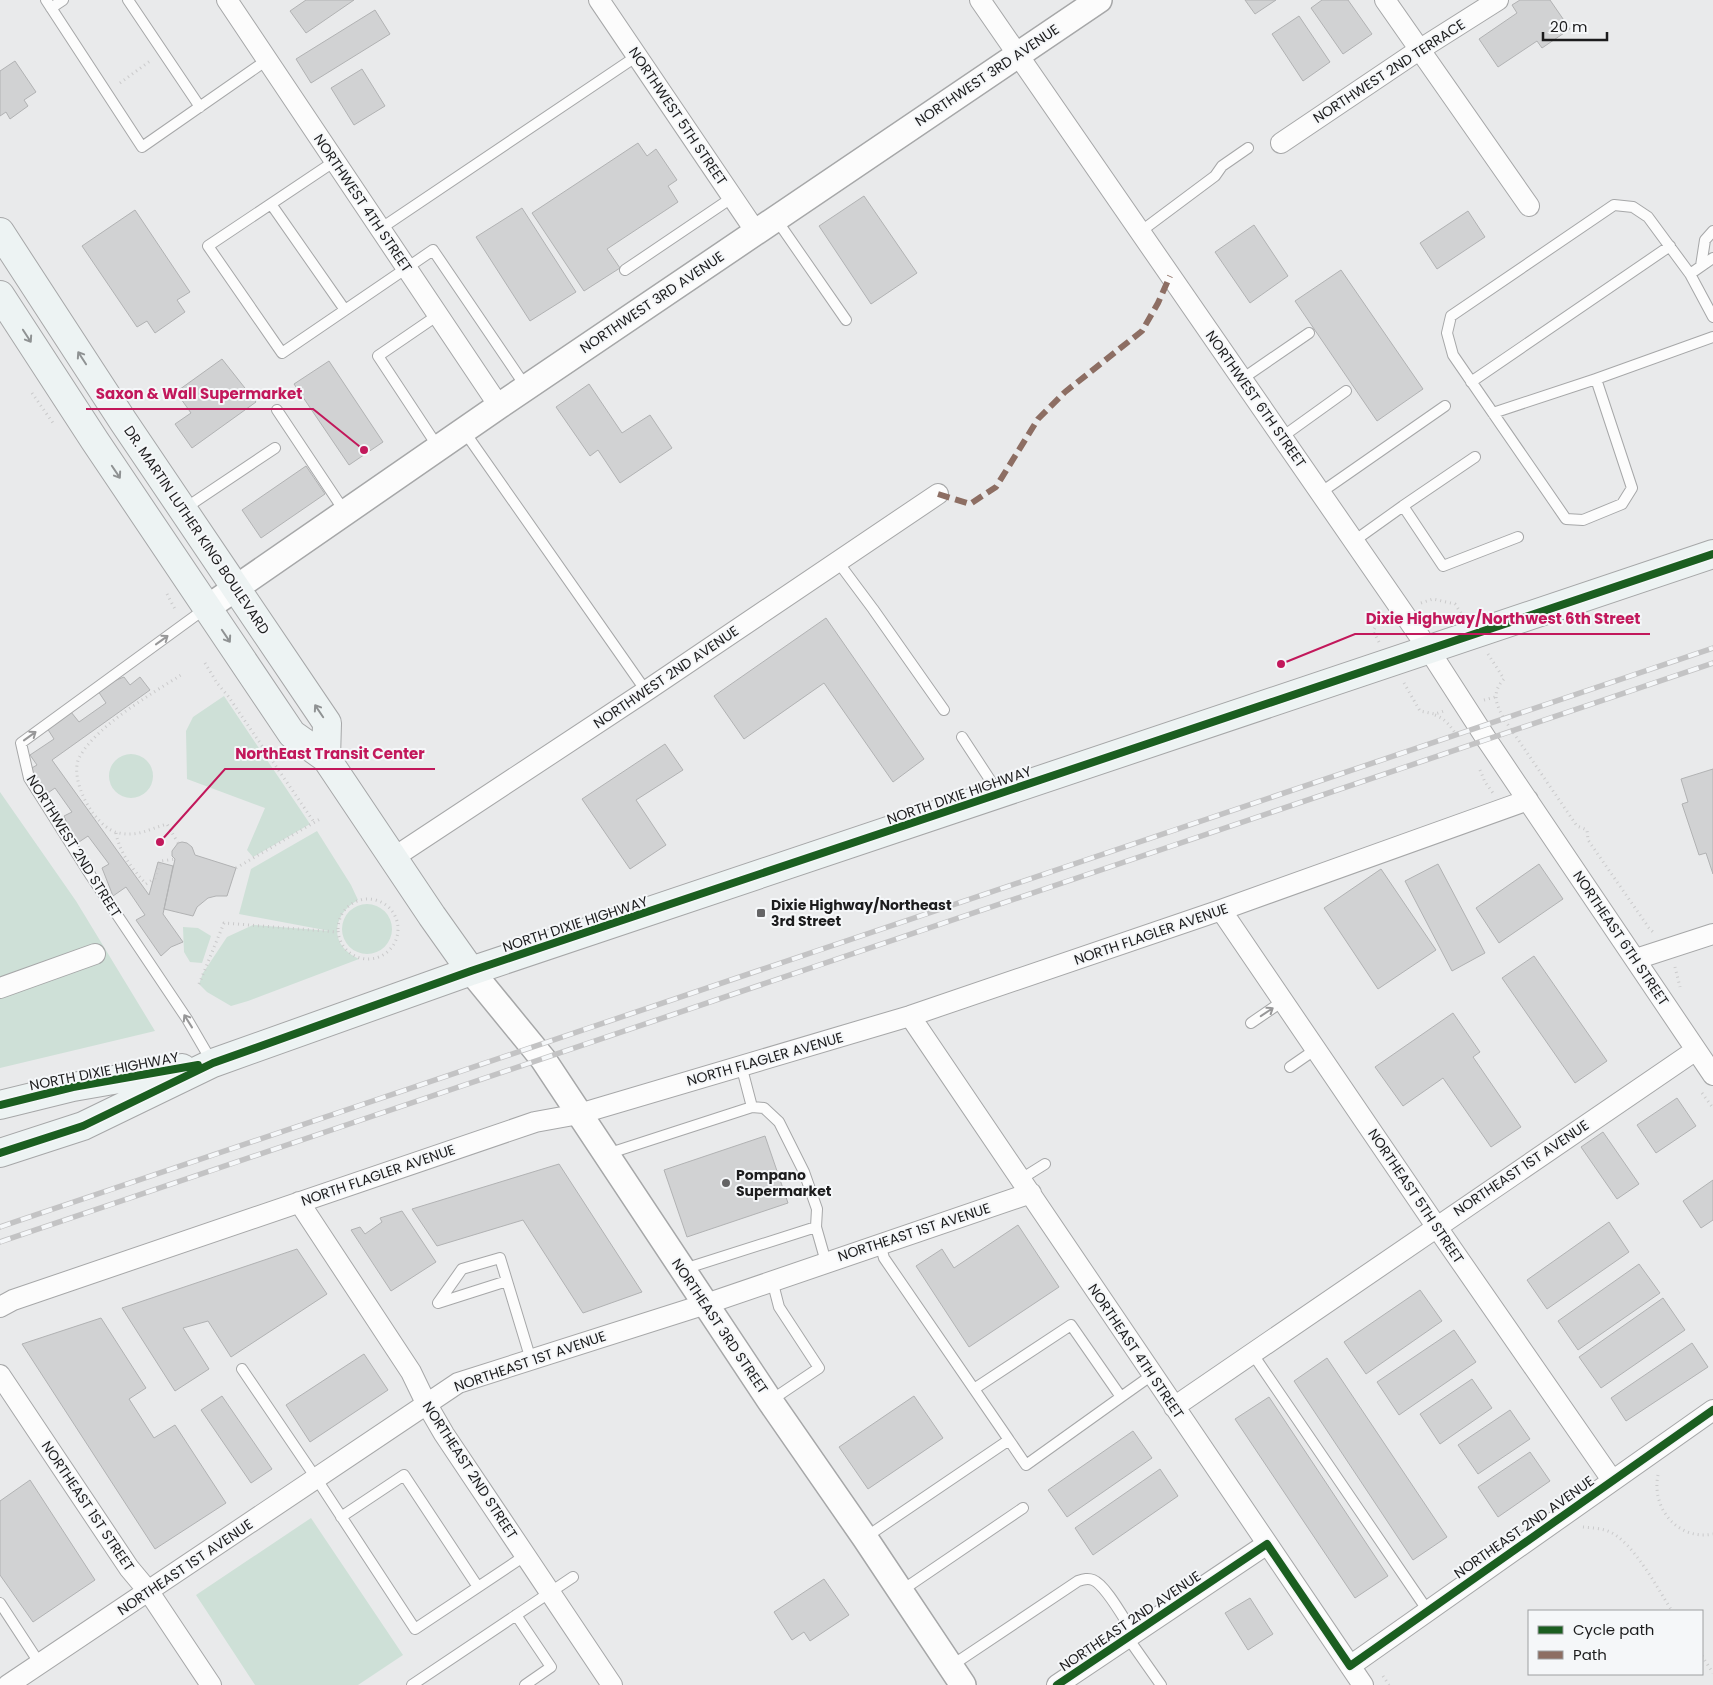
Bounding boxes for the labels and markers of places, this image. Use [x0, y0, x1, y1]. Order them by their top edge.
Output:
callout: Saxon & Wall Supermarket [86, 379, 313, 409]
callout: Dixie Highway/Northwest 6th Street [1355, 604, 1650, 634]
callout: NorthEast Transit Center [225, 739, 435, 769]
place label: Dixie Highway/Northeast 3rd Street [771, 895, 952, 931]
marker: Dixie Highway/Northeast 3rd Street [755, 907, 767, 919]
place label: Pompano Supermarket [736, 1165, 832, 1201]
marker: Pompano Supermarket [720, 1177, 732, 1189]

